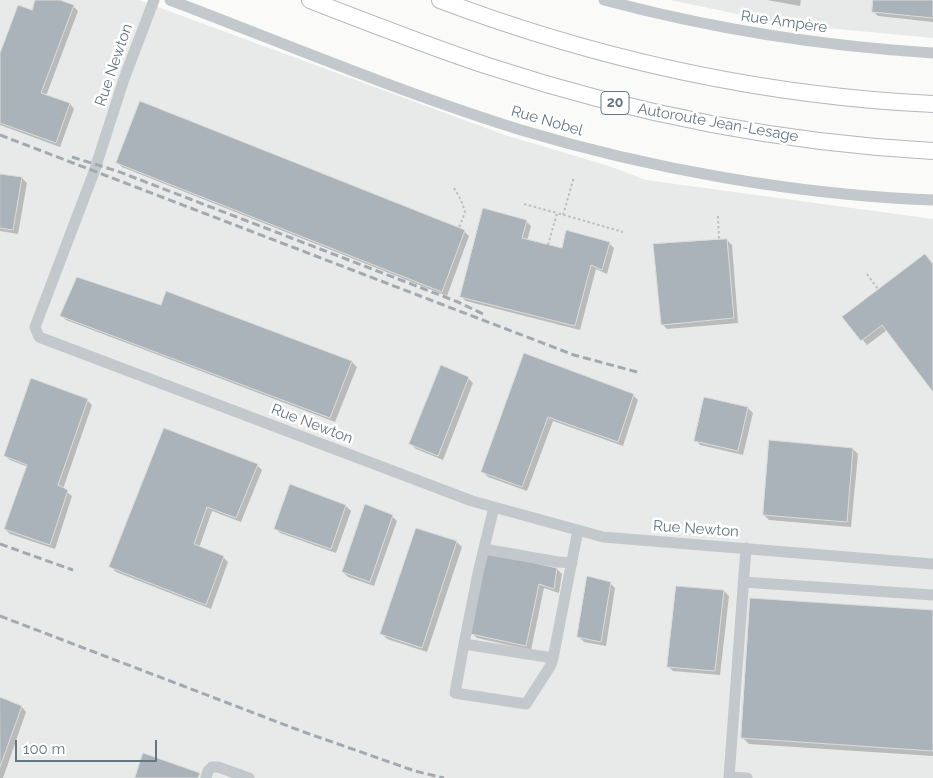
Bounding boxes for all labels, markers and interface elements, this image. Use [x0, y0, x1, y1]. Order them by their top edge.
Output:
street label: Rue Ampère [740, 7, 828, 37]
street label: Rue Newton [91, 21, 137, 109]
road number: 20 [601, 92, 629, 115]
street label: Autoroute Jean-Lesage [636, 100, 800, 146]
street label: Rue Nobel [509, 102, 585, 140]
street label: Rue Newton [269, 400, 355, 448]
street label: Rue Newton [652, 517, 740, 541]
scale bar [18, 730, 160, 762]
text: 100 m [23, 740, 65, 758]

